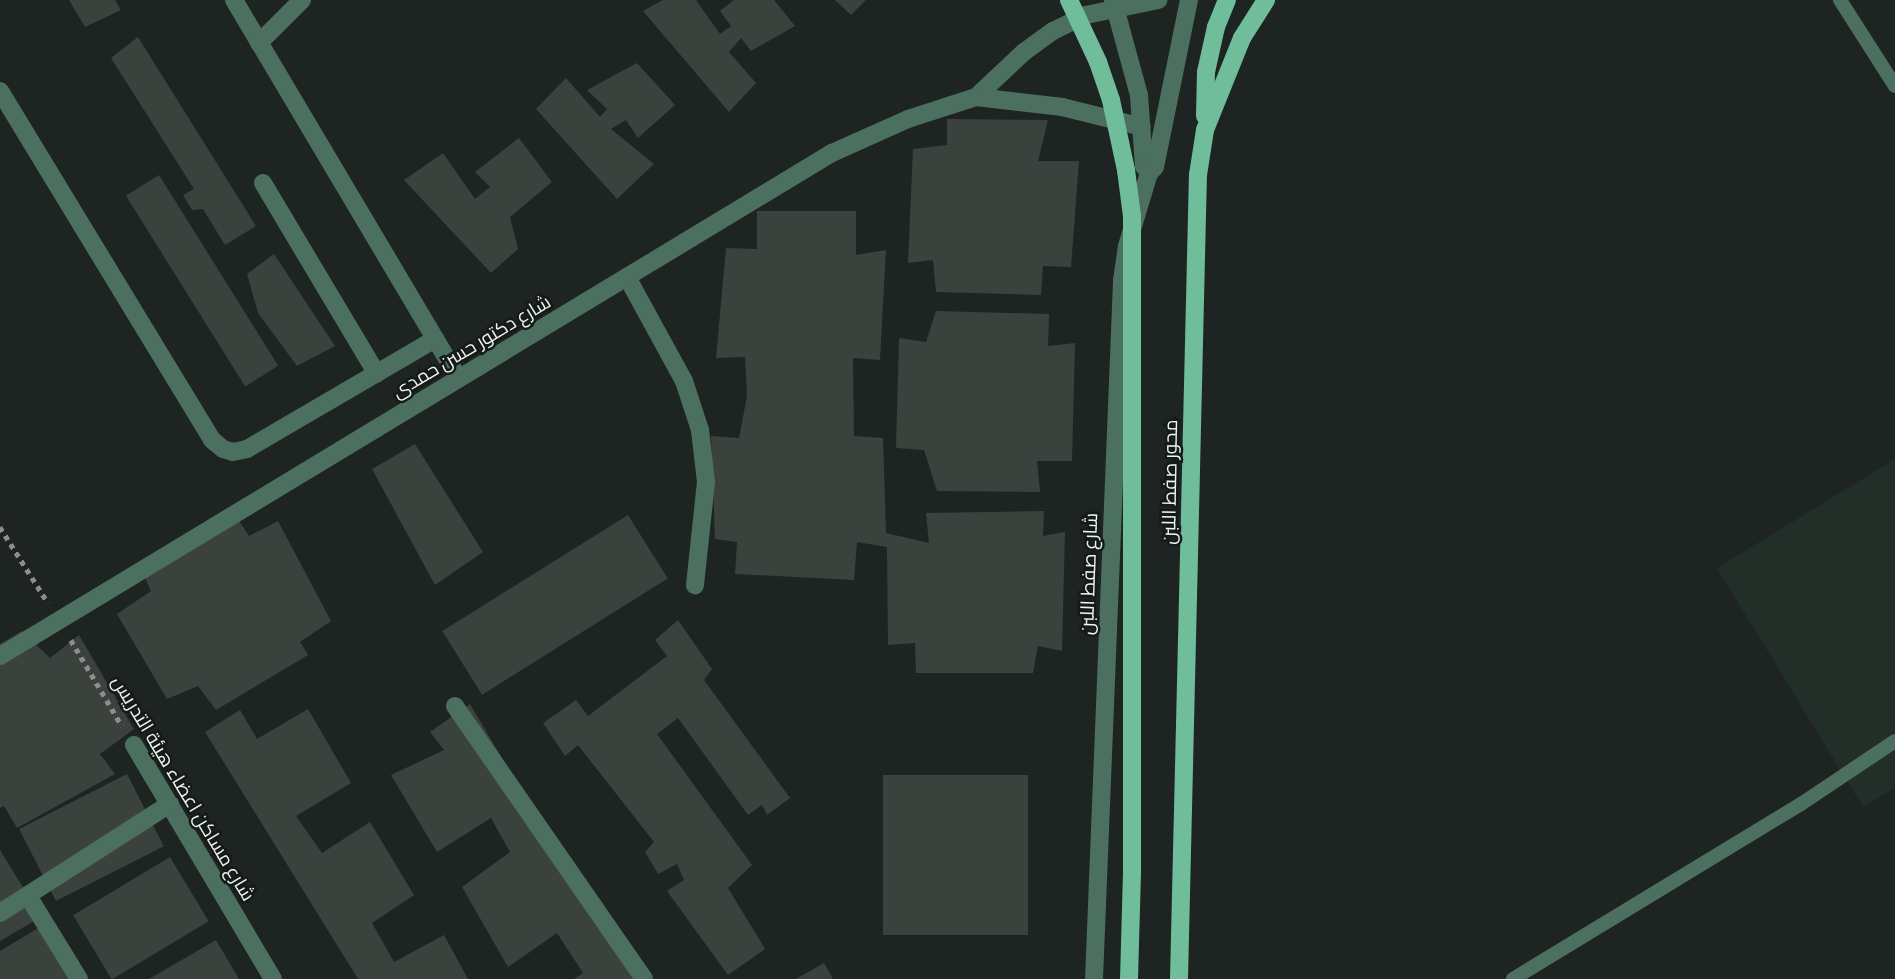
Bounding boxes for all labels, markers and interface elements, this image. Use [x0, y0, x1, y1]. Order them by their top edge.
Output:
street label: شارع دكتور حسن حمدى [387, 290, 555, 402]
street label: محور صفط اللبن [1157, 419, 1181, 545]
street label: شارع صفط اللبن [1074, 512, 1102, 636]
street label: شارع مساكن اعضاء هيئة التدريس [108, 671, 260, 905]

